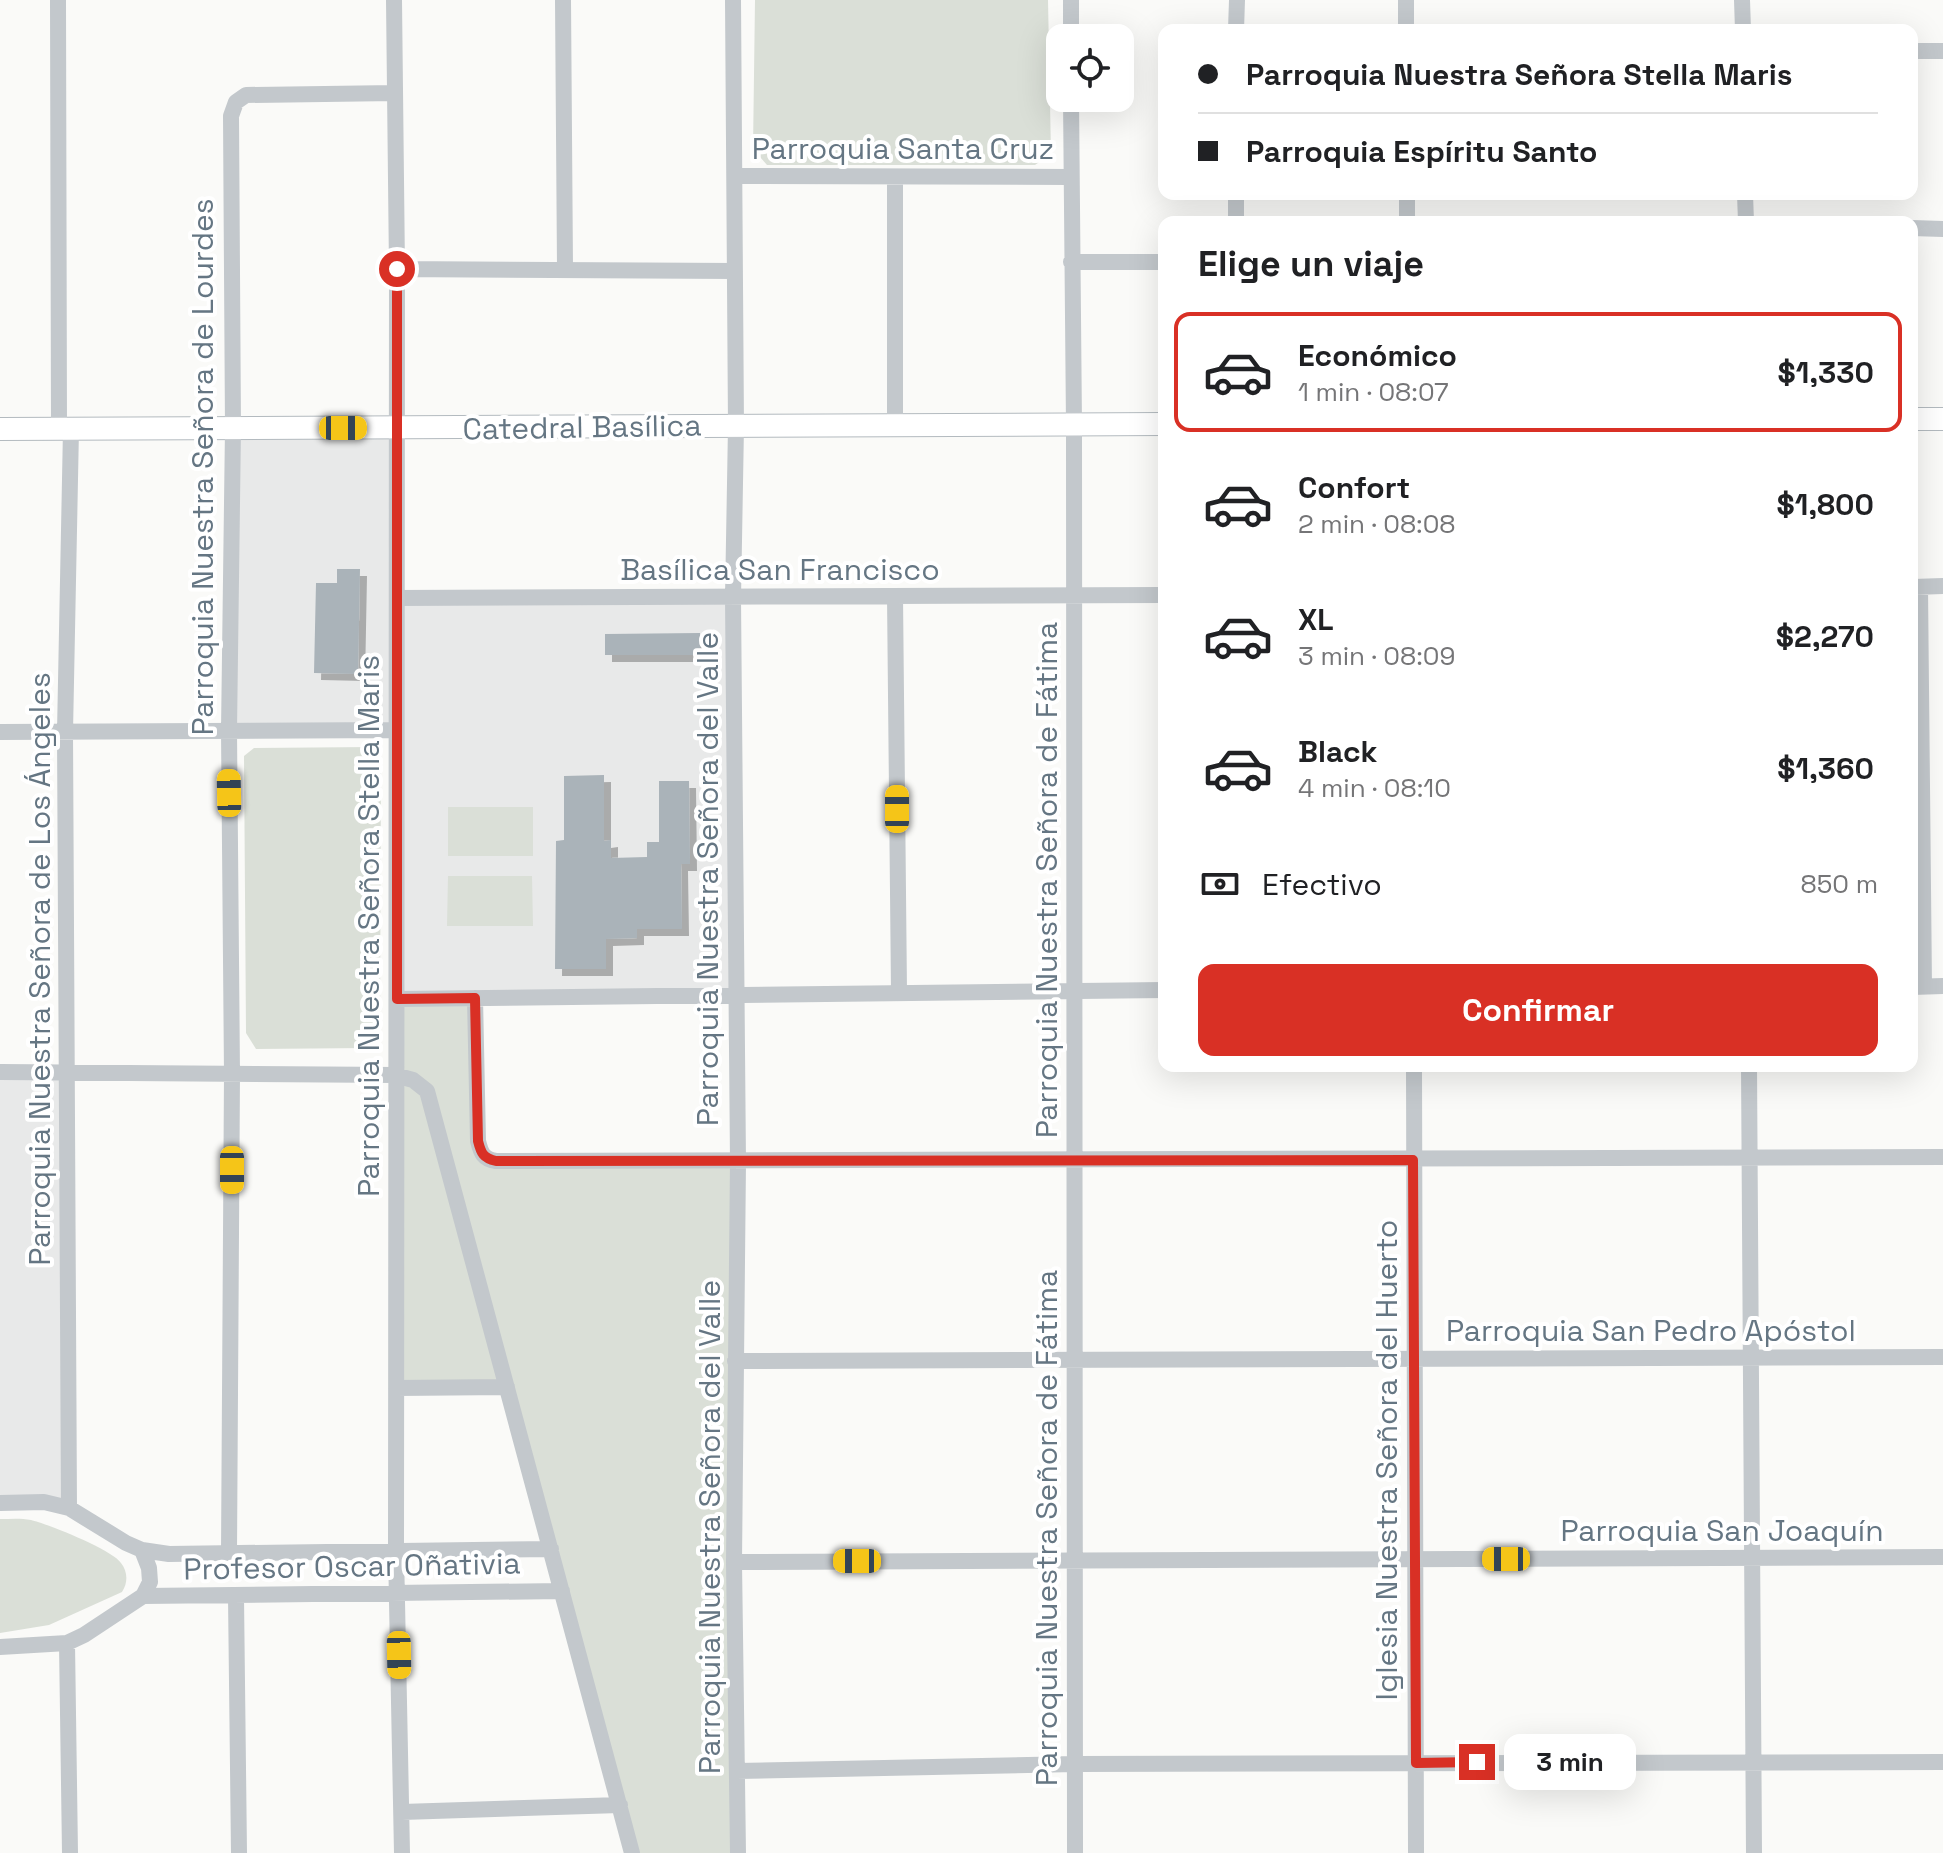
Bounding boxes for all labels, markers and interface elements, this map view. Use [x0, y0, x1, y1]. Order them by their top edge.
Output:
map controls [1046, 24, 1134, 112]
button: locate [1046, 24, 1134, 112]
text: Parroquia Nuestra Señora Stella Maris [1246, 55, 1793, 94]
street label: Parroquia Santa Cruz [752, 129, 1054, 168]
text: Parroquia Espíritu Santo [1246, 132, 1597, 171]
street label: Parroquia Nuestra Señora de Lourdes [183, 198, 222, 736]
text: Elige un viaje [1198, 241, 1424, 287]
route start [379, 251, 415, 287]
icon: car [1202, 336, 1274, 408]
text: Económico [1298, 336, 1457, 375]
text: $1,330 [1778, 353, 1874, 392]
text: 1 min · 08:07 [1298, 375, 1449, 409]
street label: Catedral Basílica [462, 405, 702, 449]
car [319, 416, 367, 440]
icon: car [1202, 468, 1274, 540]
text: Confort [1298, 468, 1410, 507]
text: $1,800 [1777, 485, 1874, 524]
text: 2 min · 08:08 [1298, 507, 1456, 541]
street label: Basílica San Francisco [620, 550, 940, 589]
icon: car [1202, 600, 1274, 672]
text: XL [1298, 600, 1334, 639]
text: $2,270 [1776, 617, 1874, 656]
street label: Parroquia Nuestra Señora de Fátima [1027, 622, 1066, 1138]
street label: Parroquia Nuestra Señora del Valle [688, 632, 727, 1126]
text: 3 min · 08:09 [1298, 639, 1455, 673]
street label: Parroquia Nuestra Señora Stella Maris [349, 655, 388, 1197]
street label: Parroquia Nuestra Señora de Los Ángeles [20, 672, 59, 1266]
icon: car [1202, 732, 1274, 804]
text: Black [1298, 732, 1377, 771]
text: $1,360 [1777, 749, 1874, 788]
car [217, 769, 241, 817]
text: 4 min · 08:10 [1298, 771, 1451, 805]
car [885, 785, 909, 833]
icon: cash [1198, 862, 1242, 906]
text: Efectivo [1262, 865, 1382, 904]
text: 850 m [1801, 867, 1878, 901]
button: Confirmar [1198, 964, 1878, 1056]
car [220, 1146, 244, 1194]
street label: Iglesia Nuestra Señora del Huerto [1367, 1220, 1406, 1700]
street label: Parroquia Nuestra Señora de Fátima [1027, 1270, 1066, 1786]
street label: Parroquia Nuestra Señora del Valle [690, 1280, 729, 1774]
street label: Parroquia San Pedro Apóstol [1446, 1311, 1856, 1350]
street label: Parroquia San Joaquín [1560, 1511, 1884, 1550]
street label: Profesor Oscar Oñativia [183, 1544, 521, 1588]
car [1482, 1547, 1530, 1571]
car [833, 1549, 881, 1573]
car [387, 1631, 411, 1679]
callout: 3 min [1505, 1734, 1637, 1790]
route end [1459, 1744, 1495, 1780]
text: 3 min [1536, 1745, 1604, 1779]

